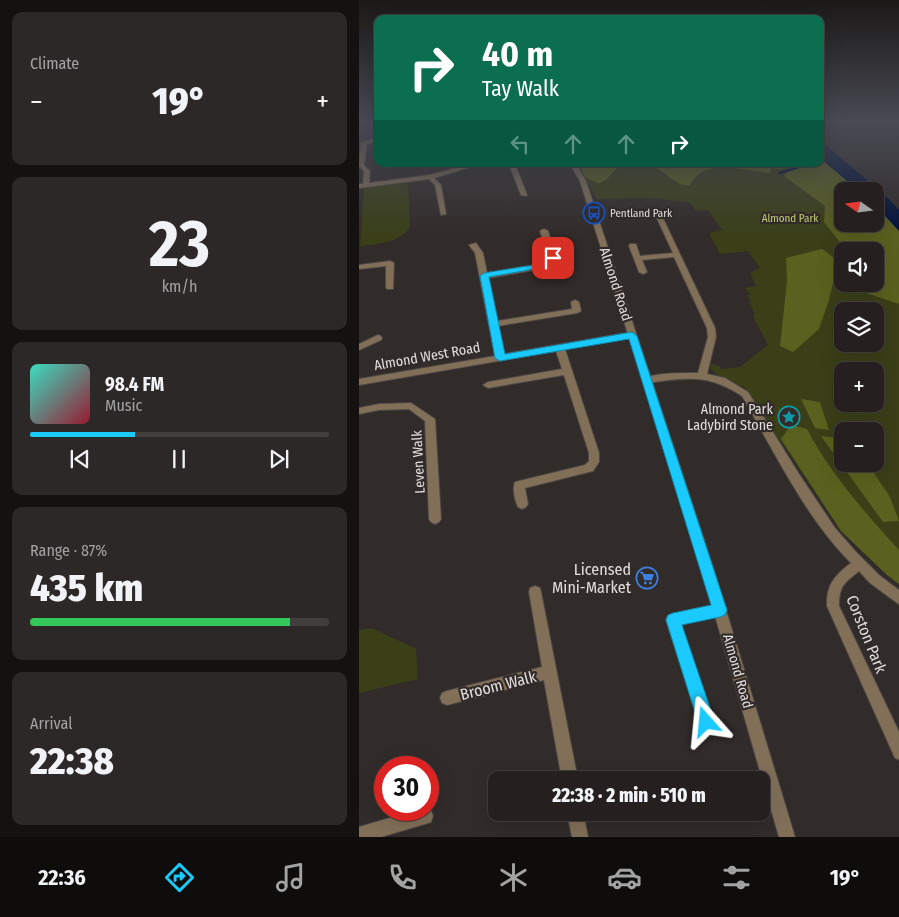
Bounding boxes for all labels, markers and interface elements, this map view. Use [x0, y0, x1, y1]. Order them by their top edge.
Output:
text: 40 m [482, 33, 553, 75]
icon: right [399, 35, 464, 100]
text: Climate [30, 54, 79, 73]
text: Tay Walk [482, 75, 559, 102]
text: 19° [152, 78, 207, 124]
text: − [30, 85, 43, 118]
text: + [316, 85, 329, 118]
icon: left [506, 130, 534, 158]
icon: ahead [559, 130, 587, 158]
icon: ahead [612, 130, 640, 158]
icon: right [665, 130, 693, 158]
north arrow [834, 182, 884, 232]
map controls [834, 182, 884, 472]
bus stop icon: Pentland Park [582, 201, 606, 225]
text: 23 [149, 205, 210, 283]
place label: Pentland Park [610, 207, 673, 220]
park label: Almond Park [762, 212, 819, 225]
pin [532, 237, 574, 279]
button: sound [834, 242, 884, 292]
icon: arrive [539, 244, 567, 272]
street label: Almond Road [596, 245, 635, 323]
text: km/h [162, 277, 197, 296]
button: layers [834, 302, 884, 352]
street label: Almond West Road [373, 339, 481, 374]
button: + [834, 362, 884, 412]
text: 98.4 FM [105, 373, 164, 396]
text: Music [105, 396, 142, 415]
place label: Almond Park Ladybird Stone [687, 401, 773, 434]
place icon: Almond Park Ladybird Stone [777, 405, 801, 429]
button: − [834, 422, 884, 472]
street label: Leven Walk [408, 429, 429, 494]
icon: previous [66, 445, 94, 473]
icon: pause [165, 445, 193, 473]
icon: next [265, 445, 293, 473]
text: Range · 87% [30, 541, 107, 560]
place label: Licensed Mini-Market [552, 560, 632, 597]
text: 435 km [30, 565, 143, 611]
supermarket icon: Licensed Mini-Market [635, 566, 659, 590]
street label: Corston Park [842, 592, 891, 676]
street label: Almond Road [719, 632, 756, 710]
street label: Broom Walk [458, 667, 539, 704]
position arrow [679, 695, 731, 747]
text: Arrival [30, 714, 72, 733]
text: 22:38 [30, 738, 114, 784]
speed limit sign: 30 [374, 756, 439, 821]
text: 22:38 · 2 min · 510 m [552, 784, 706, 807]
icon: directions [162, 860, 197, 895]
icon: music [273, 860, 308, 895]
icon: phone [385, 860, 420, 895]
icon: climate [496, 860, 531, 895]
icon: car [607, 860, 642, 895]
icon: filters [719, 860, 754, 895]
text: 22:36 [38, 864, 86, 891]
text: 19° [830, 864, 861, 891]

